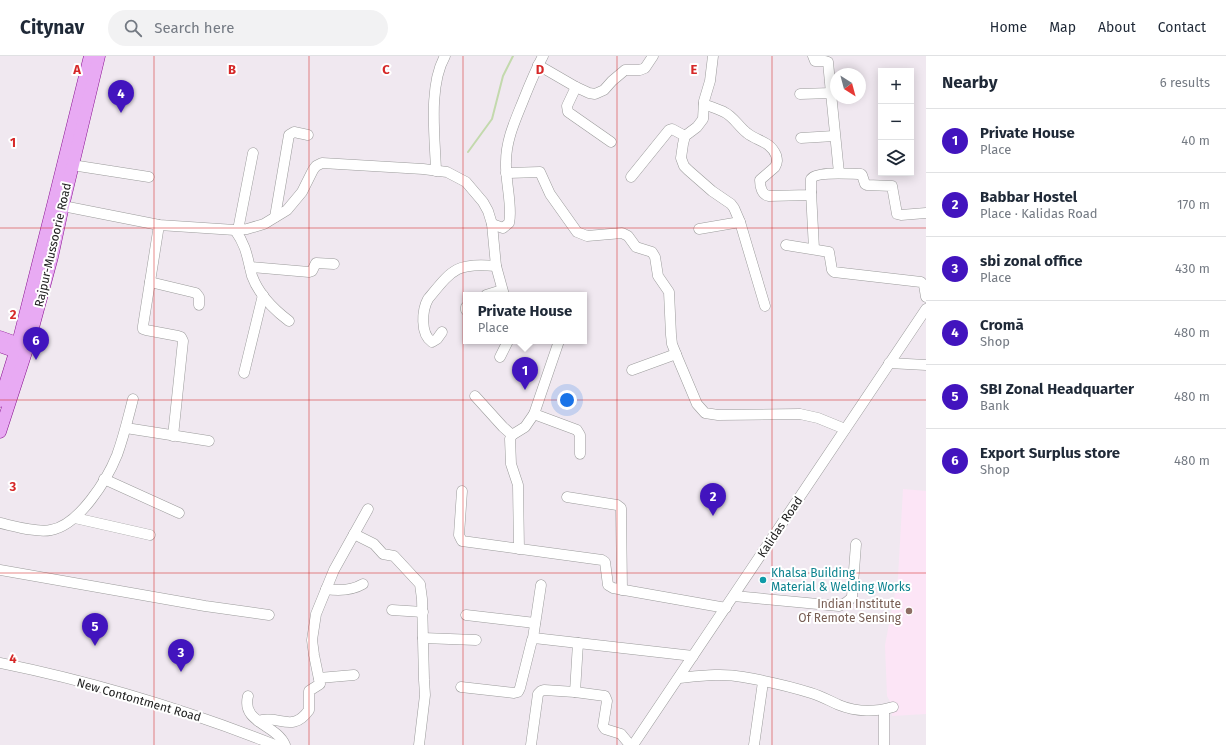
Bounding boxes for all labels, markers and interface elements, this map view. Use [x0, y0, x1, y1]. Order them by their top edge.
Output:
search box [108, 10, 388, 46]
text: Citynav [20, 16, 84, 39]
icon: search [122, 17, 144, 39]
text: Search here [154, 19, 234, 37]
text: Home [990, 19, 1027, 36]
text: Map [1049, 19, 1076, 36]
text: About [1098, 19, 1136, 36]
text: Contact [1158, 19, 1206, 36]
text: A [72, 62, 81, 77]
text: B [228, 62, 236, 77]
text: C [382, 62, 390, 77]
text: D [536, 62, 545, 77]
text: E [691, 62, 698, 77]
north arrow [830, 68, 866, 104]
map controls [878, 68, 914, 176]
button: + [878, 68, 914, 104]
text: Nearby [942, 72, 997, 93]
text: 6 results [1160, 75, 1210, 90]
pin: 4 [108, 80, 134, 113]
button: − [878, 104, 914, 140]
text: Private House [980, 124, 1075, 142]
text: 1 [952, 133, 958, 148]
text: 40 m [1181, 133, 1210, 148]
text: 1 [10, 135, 16, 150]
button: layers [878, 140, 914, 176]
text: Place [980, 142, 1011, 157]
street label: Rajpur-Mussoorie Road [32, 182, 74, 308]
text: Babbar Hostel [980, 188, 1077, 206]
text: 2 [952, 197, 958, 212]
text: 170 m [1177, 197, 1210, 212]
text: Place · Kalidas Road [980, 206, 1097, 221]
text: sbi zonal office [980, 252, 1082, 270]
text: 3 [952, 261, 958, 276]
text: 430 m [1175, 261, 1210, 276]
text: Place [980, 270, 1011, 285]
popup [463, 292, 587, 344]
text: Private House [478, 302, 572, 320]
text: 2 [10, 307, 17, 322]
text: Cromā [980, 316, 1024, 334]
text: Place [478, 320, 509, 335]
text: 4 [951, 325, 959, 340]
text: 480 m [1174, 325, 1210, 340]
pin: 6 [23, 327, 49, 360]
text: Shop [980, 334, 1010, 349]
pin: 1 [512, 357, 538, 390]
text: SBI Zonal Headquarter [980, 380, 1134, 398]
text: 5 [952, 389, 958, 404]
text: 480 m [1174, 389, 1210, 404]
your location [557, 390, 577, 410]
text: Bank [980, 398, 1009, 413]
text: Export Surplus store [980, 444, 1120, 462]
text: 6 [951, 453, 959, 468]
text: 480 m [1174, 453, 1210, 468]
text: Shop [980, 462, 1010, 477]
text: 3 [9, 479, 17, 494]
pin: 2 [700, 483, 726, 516]
street label: Kalidas Road [755, 494, 805, 560]
place label: Khalsa Building Material & Welding Works [771, 566, 911, 594]
marker: Khalsa Building Material & Welding Works [758, 575, 768, 585]
place label: Indian Institute Of Remote Sensing [798, 597, 902, 625]
marker: Indian Institute Of Remote Sensing [904, 606, 914, 616]
pin: 5 [82, 613, 108, 646]
pin: 3 [168, 639, 194, 672]
text: 4 [9, 651, 17, 666]
street label: New Contontment Road [75, 676, 203, 724]

